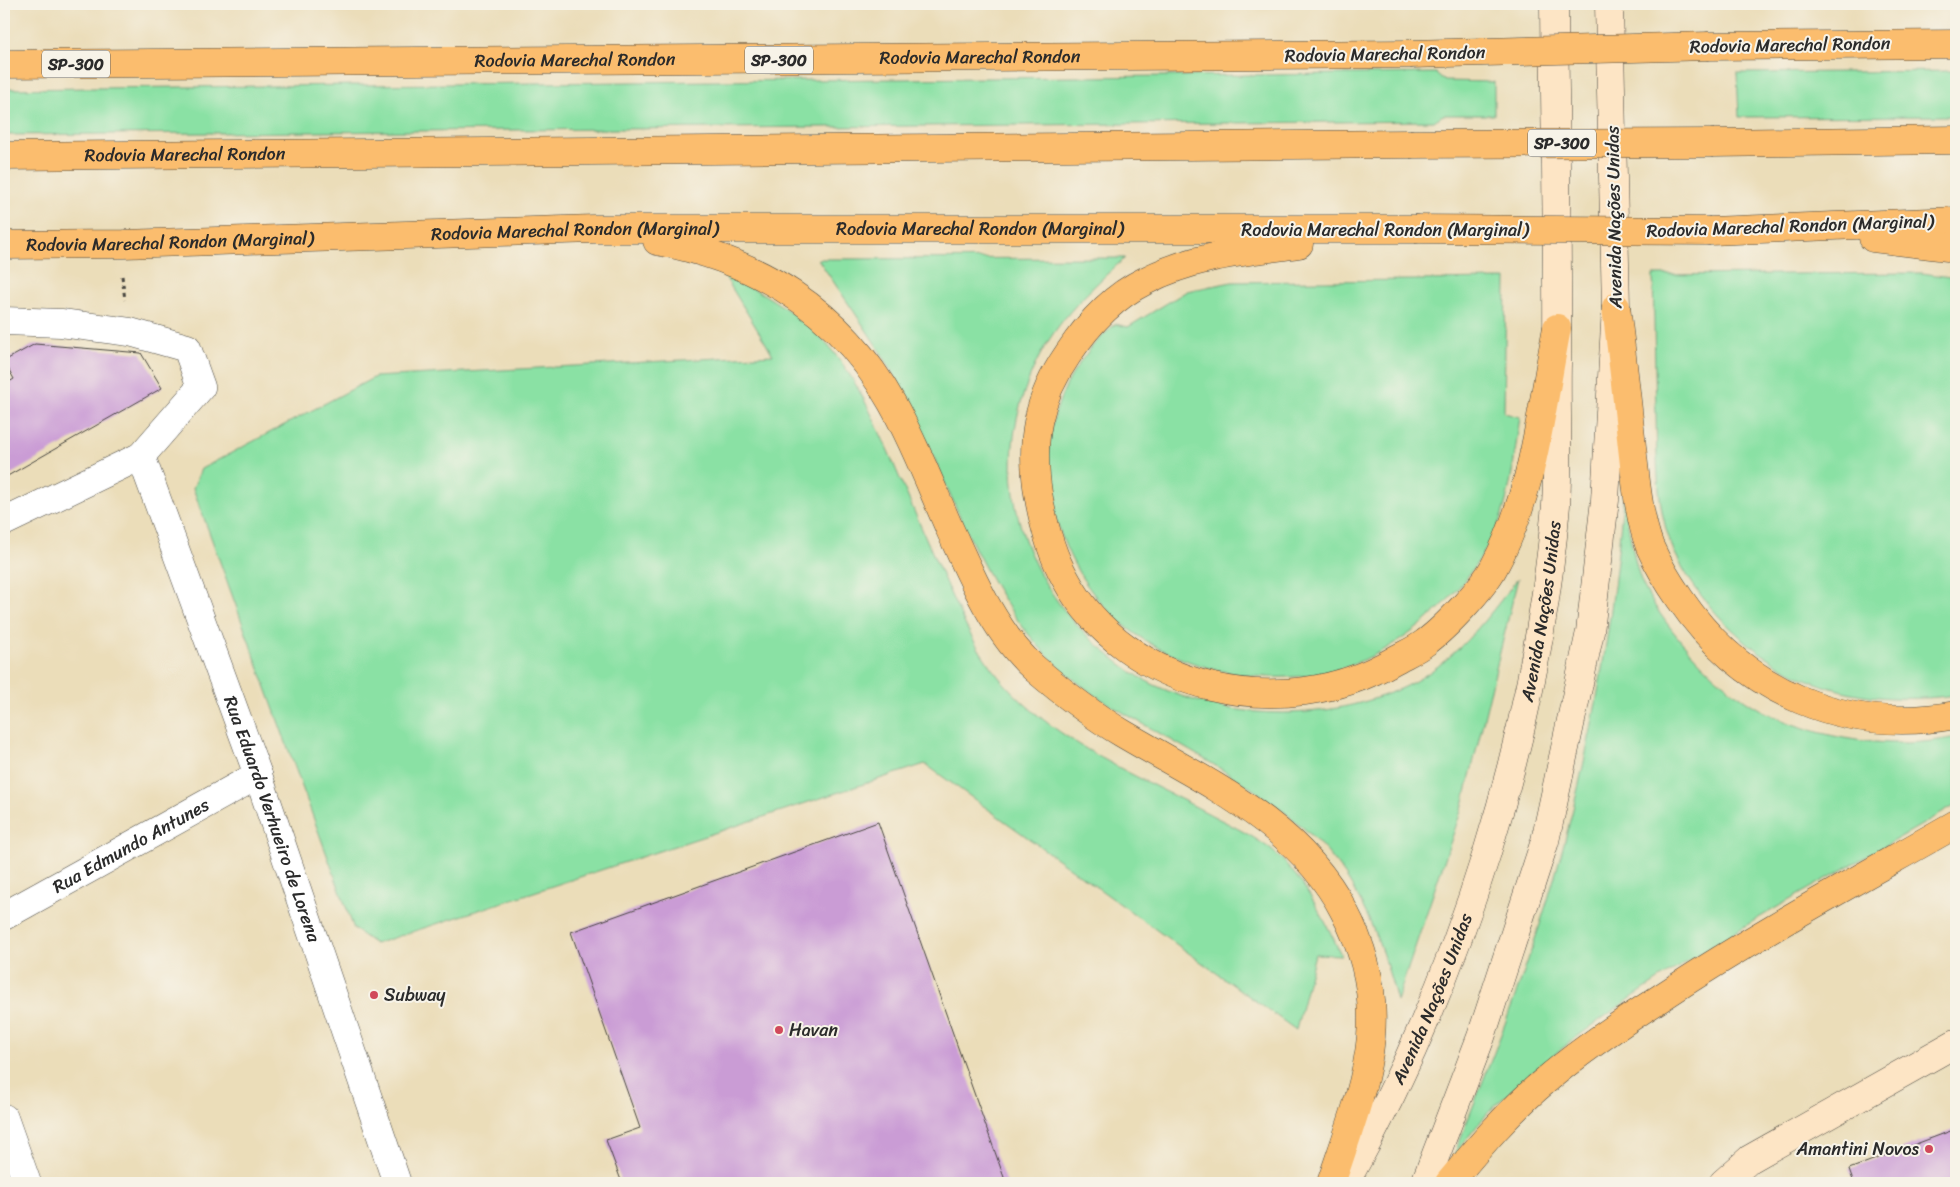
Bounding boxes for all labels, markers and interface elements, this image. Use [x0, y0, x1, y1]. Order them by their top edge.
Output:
street label: Rodovia Marechal Rondon [1689, 27, 1891, 63]
street label: Rodovia Marechal Rondon [1284, 36, 1486, 72]
street label: Rodovia Marechal Rondon [879, 40, 1081, 74]
street label: Rodovia Marechal Rondon [474, 43, 676, 77]
road number: SP-300 [745, 46, 813, 74]
road number: SP-300 [42, 51, 110, 78]
street label: Avenida Nações Unidas [1596, 125, 1632, 310]
road number: SP-300 [1528, 130, 1596, 156]
street label: Rodovia Marechal Rondon [84, 138, 286, 171]
street label: Rodovia Marechal Rondon (Marginal) [1646, 205, 1936, 247]
street label: Rodovia Marechal Rondon (Marginal) [431, 213, 720, 250]
street label: Rodovia Marechal Rondon (Marginal) [836, 213, 1125, 245]
street label: Rodovia Marechal Rondon (Marginal) [1241, 214, 1530, 246]
street label: Rodovia Marechal Rondon (Marginal) [26, 222, 316, 261]
street label: Avenida Nações Unidas [1511, 519, 1571, 706]
street label: Rua Eduardo Verhueiro de Lorena [214, 691, 330, 948]
street label: Rua Edmundo Antunes [46, 789, 216, 902]
street label: Avenida Nações Unidas [1382, 908, 1482, 1091]
place label: Subway [384, 979, 446, 1011]
marker: Subway [368, 989, 380, 1001]
place label: Havan [789, 1014, 838, 1046]
marker: Havan [773, 1024, 785, 1036]
place label: Amantini Novos [1796, 1133, 1920, 1165]
marker: Amantini Novos [1923, 1143, 1935, 1155]

